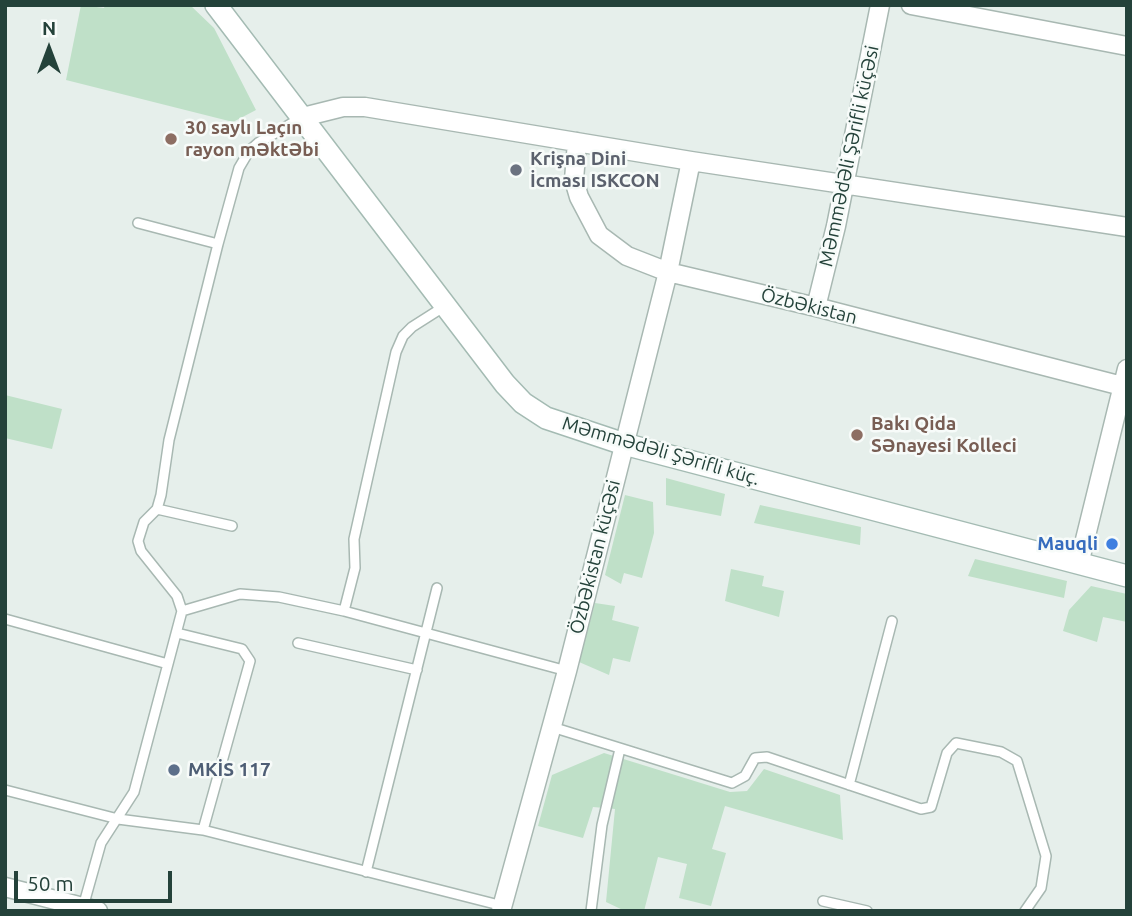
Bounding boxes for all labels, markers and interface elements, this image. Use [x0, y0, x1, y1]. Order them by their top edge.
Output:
north arrow [14, 14, 84, 84]
text: N [42, 17, 56, 39]
street label: Məmmədəli Şərifli küçəsi [814, 43, 884, 269]
place label: 30 saylı Laçın rayon məktəbi [185, 117, 319, 161]
marker: 30 saylı Laçın rayon məktəbi [163, 131, 179, 147]
place label: Krişna Dini İcması ISKCON [530, 148, 660, 192]
marker: Krişna Dini İcması ISKCON [508, 162, 524, 178]
street label: Özbəkistan [759, 283, 859, 329]
street label: Məmmədəli Şərifli küç. [560, 412, 762, 490]
place label: Bakı Qida Sənayesi Kolleci [871, 413, 1017, 457]
marker: Bakı Qida Sənayesi Kolleci [849, 427, 865, 443]
street label: Özbəkistan küçəsi [565, 478, 625, 636]
place label: Mauqli [1037, 533, 1098, 555]
marker: Mauqli [1104, 536, 1120, 552]
place label: MKİS 117 [188, 759, 271, 781]
marker: MKİS 117 [166, 762, 182, 778]
scale bar [18, 856, 175, 900]
text: 50 m [27, 871, 74, 895]

